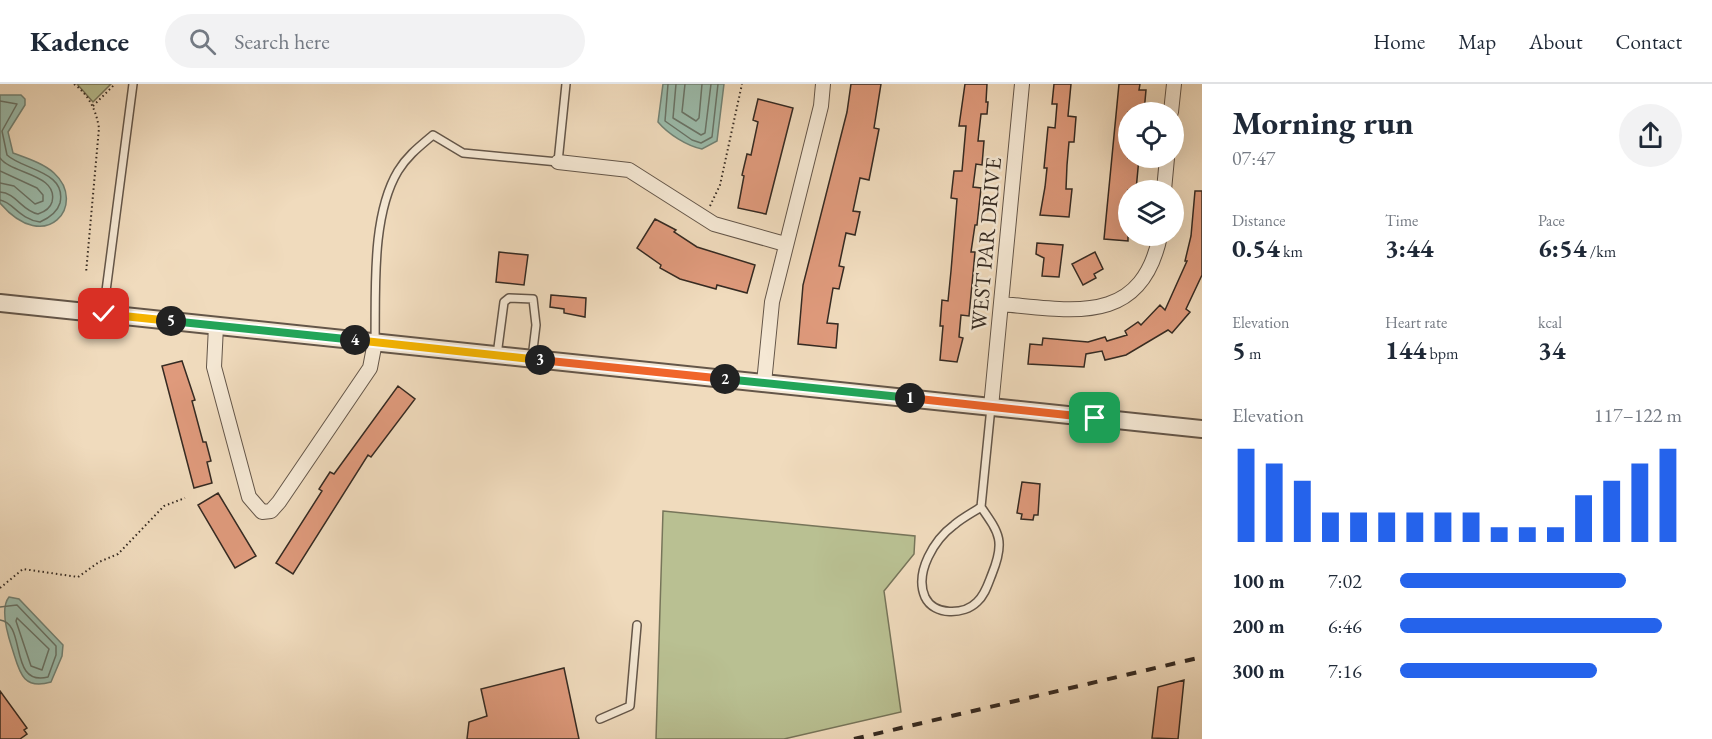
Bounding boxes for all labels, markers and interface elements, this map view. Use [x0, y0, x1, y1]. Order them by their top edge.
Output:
search box [165, 14, 585, 68]
text: Kadence [30, 23, 129, 59]
icon: search [186, 25, 219, 58]
text: Search here [234, 27, 330, 56]
text: Home [1373, 28, 1425, 55]
text: Map [1458, 28, 1496, 55]
text: About [1529, 28, 1582, 55]
text: Contact [1615, 28, 1682, 55]
text: Morning run [1232, 101, 1414, 144]
map controls [1118, 102, 1184, 246]
button: locate [1118, 102, 1184, 168]
button: share [1619, 104, 1682, 167]
text: 07:47 [1232, 145, 1275, 171]
street label: WEST PAR DRIVE [964, 156, 1008, 332]
button: layers [1118, 180, 1184, 246]
text: Distance [1232, 210, 1285, 231]
text: Time [1385, 210, 1418, 231]
text: Pace [1538, 210, 1565, 231]
text: 0.54 [1232, 231, 1280, 265]
text: 3:44 [1385, 231, 1434, 265]
text: 6:54 [1538, 231, 1587, 265]
text: km [1280, 241, 1303, 262]
text: /km [1587, 241, 1616, 262]
pin [78, 288, 129, 339]
icon: check [87, 297, 120, 330]
pin: 5 [156, 306, 186, 336]
text: 5 [167, 310, 175, 331]
text: Elevation [1232, 312, 1290, 333]
text: Heart rate [1385, 312, 1447, 333]
text: kcal [1538, 312, 1562, 333]
pin: 4 [340, 325, 370, 355]
text: 4 [351, 329, 359, 350]
text: 5 [1232, 333, 1246, 367]
text: 144 [1385, 333, 1426, 367]
text: 34 [1538, 333, 1566, 367]
text: m [1246, 343, 1261, 364]
text: bpm [1426, 343, 1458, 364]
pin: 3 [525, 345, 555, 375]
text: 3 [536, 349, 544, 370]
pin: 2 [710, 364, 740, 394]
text: 2 [721, 368, 729, 389]
pin: 1 [895, 383, 925, 413]
text: 1 [906, 387, 914, 408]
pin [1069, 392, 1120, 443]
icon: arrive [1078, 401, 1111, 434]
text: Elevation [1232, 402, 1304, 428]
text: 117–122 m [1594, 402, 1682, 428]
text: 100 m [1232, 568, 1285, 594]
text: 7:02 [1328, 568, 1362, 594]
text: 200 m [1232, 613, 1285, 639]
text: 6:46 [1328, 613, 1362, 639]
text: 300 m [1232, 658, 1285, 684]
text: 7:16 [1328, 658, 1362, 684]

